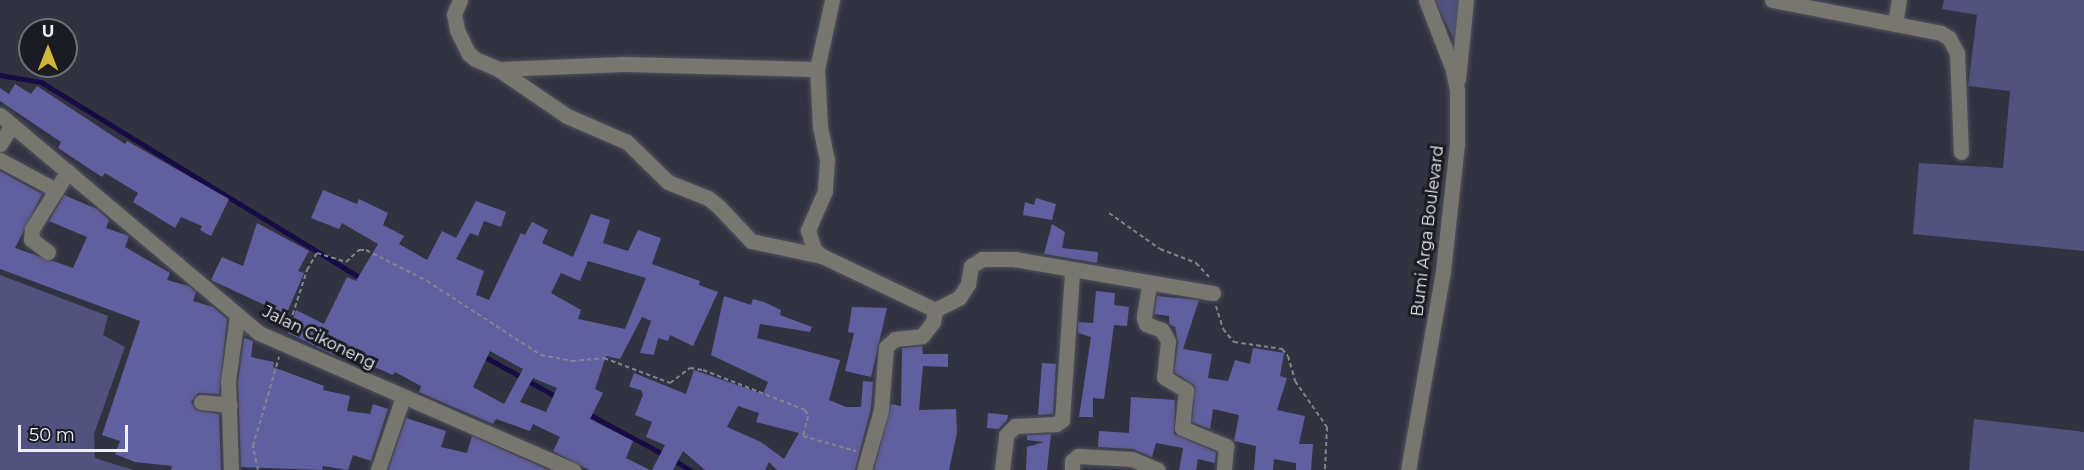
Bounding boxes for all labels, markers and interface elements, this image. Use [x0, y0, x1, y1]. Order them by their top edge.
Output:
north arrow [18, 18, 78, 78]
text: U [42, 22, 54, 41]
street label: Bumi Arga Boulevard [1408, 144, 1448, 318]
street label: Jalan Cikoneng [259, 302, 379, 374]
scale bar [21, 413, 130, 451]
text: 50 m [29, 424, 75, 446]

